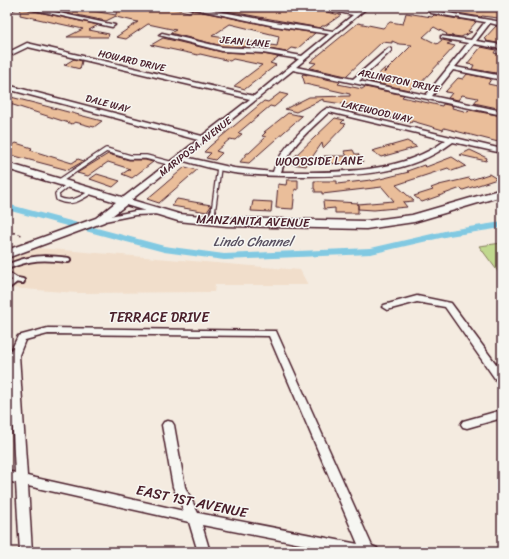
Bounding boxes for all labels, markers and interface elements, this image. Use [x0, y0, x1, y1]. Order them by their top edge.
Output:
street label: JEAN LANE [218, 31, 272, 53]
street label: HOWARD DRIVE [97, 45, 168, 78]
street label: ARLINGTON DRIVE [356, 63, 442, 99]
street label: DALE WAY [84, 89, 133, 119]
street label: LAKEWOOD WAY [340, 95, 414, 129]
street label: MARIPOSA AVENUE [155, 111, 237, 181]
street label: WOODSIDE LANE [275, 149, 364, 173]
street label: MANZANITA AVENUE [196, 208, 311, 234]
water label: Lindo Channel [213, 230, 296, 253]
street label: TERRACE DRIVE [109, 305, 210, 330]
street label: EAST 1ST AVENUE [134, 477, 251, 526]

